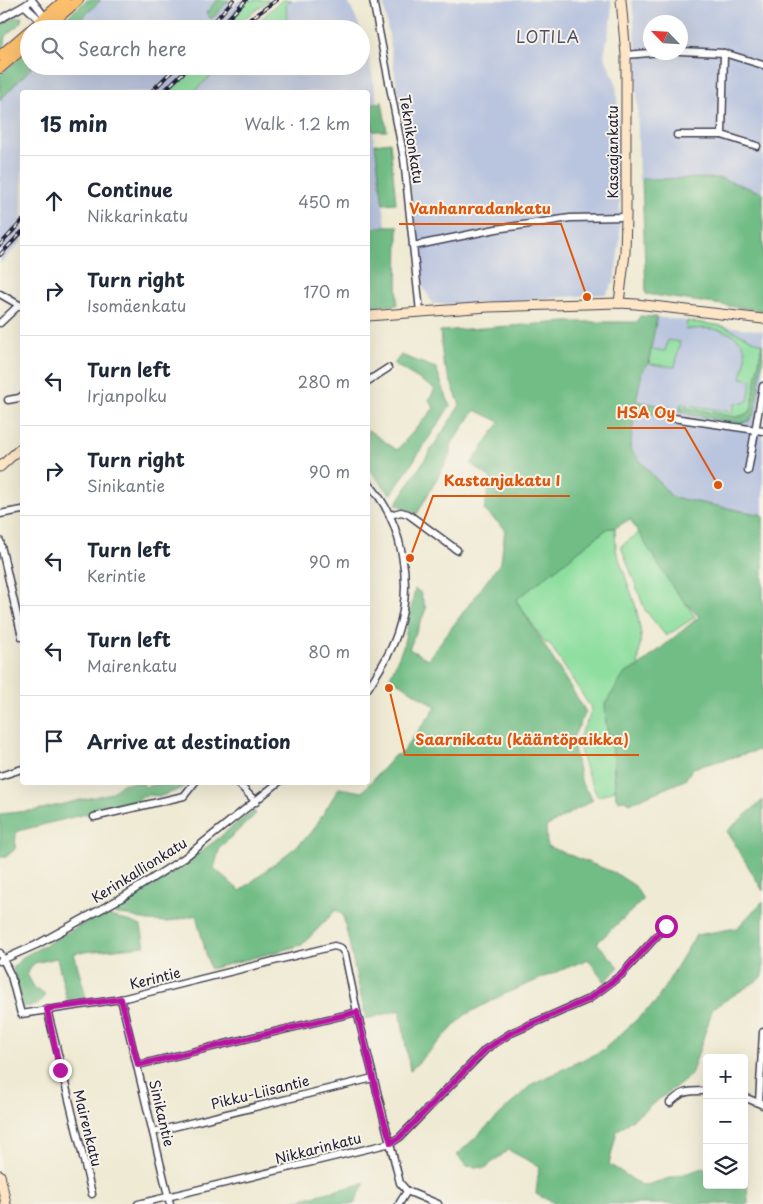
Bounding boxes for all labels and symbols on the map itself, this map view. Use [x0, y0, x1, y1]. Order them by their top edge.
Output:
north arrow [643, 15, 688, 60]
district label: LOTILA [516, 24, 580, 48]
street label: Teknikonkatu [395, 93, 429, 185]
street label: Kasaajankatu [602, 105, 623, 199]
callout: Vanhanradankatu [399, 194, 561, 224]
text: Vanhanradankatu [409, 196, 551, 219]
callout: HSA Oy [607, 398, 685, 428]
text: HSA Oy [617, 400, 675, 423]
callout: Kastanjakatu I [433, 466, 570, 496]
text: Kastanjakatu I [444, 468, 560, 491]
callout: Saarnikatu (kääntöpaikka) [405, 725, 639, 755]
text: Saarnikatu (kääntöpaikka) [415, 727, 629, 750]
street label: Kerinkallionkatu [87, 832, 191, 908]
route start [655, 915, 678, 938]
street label: Kerintie [127, 962, 183, 994]
route end [49, 1059, 72, 1082]
street label: Pikku-Liisantie [209, 1070, 311, 1114]
street label: Sinikantie [144, 1077, 180, 1149]
street label: Mairenkatu [68, 1087, 108, 1169]
street label: Nikkarinkatu [273, 1127, 363, 1169]

